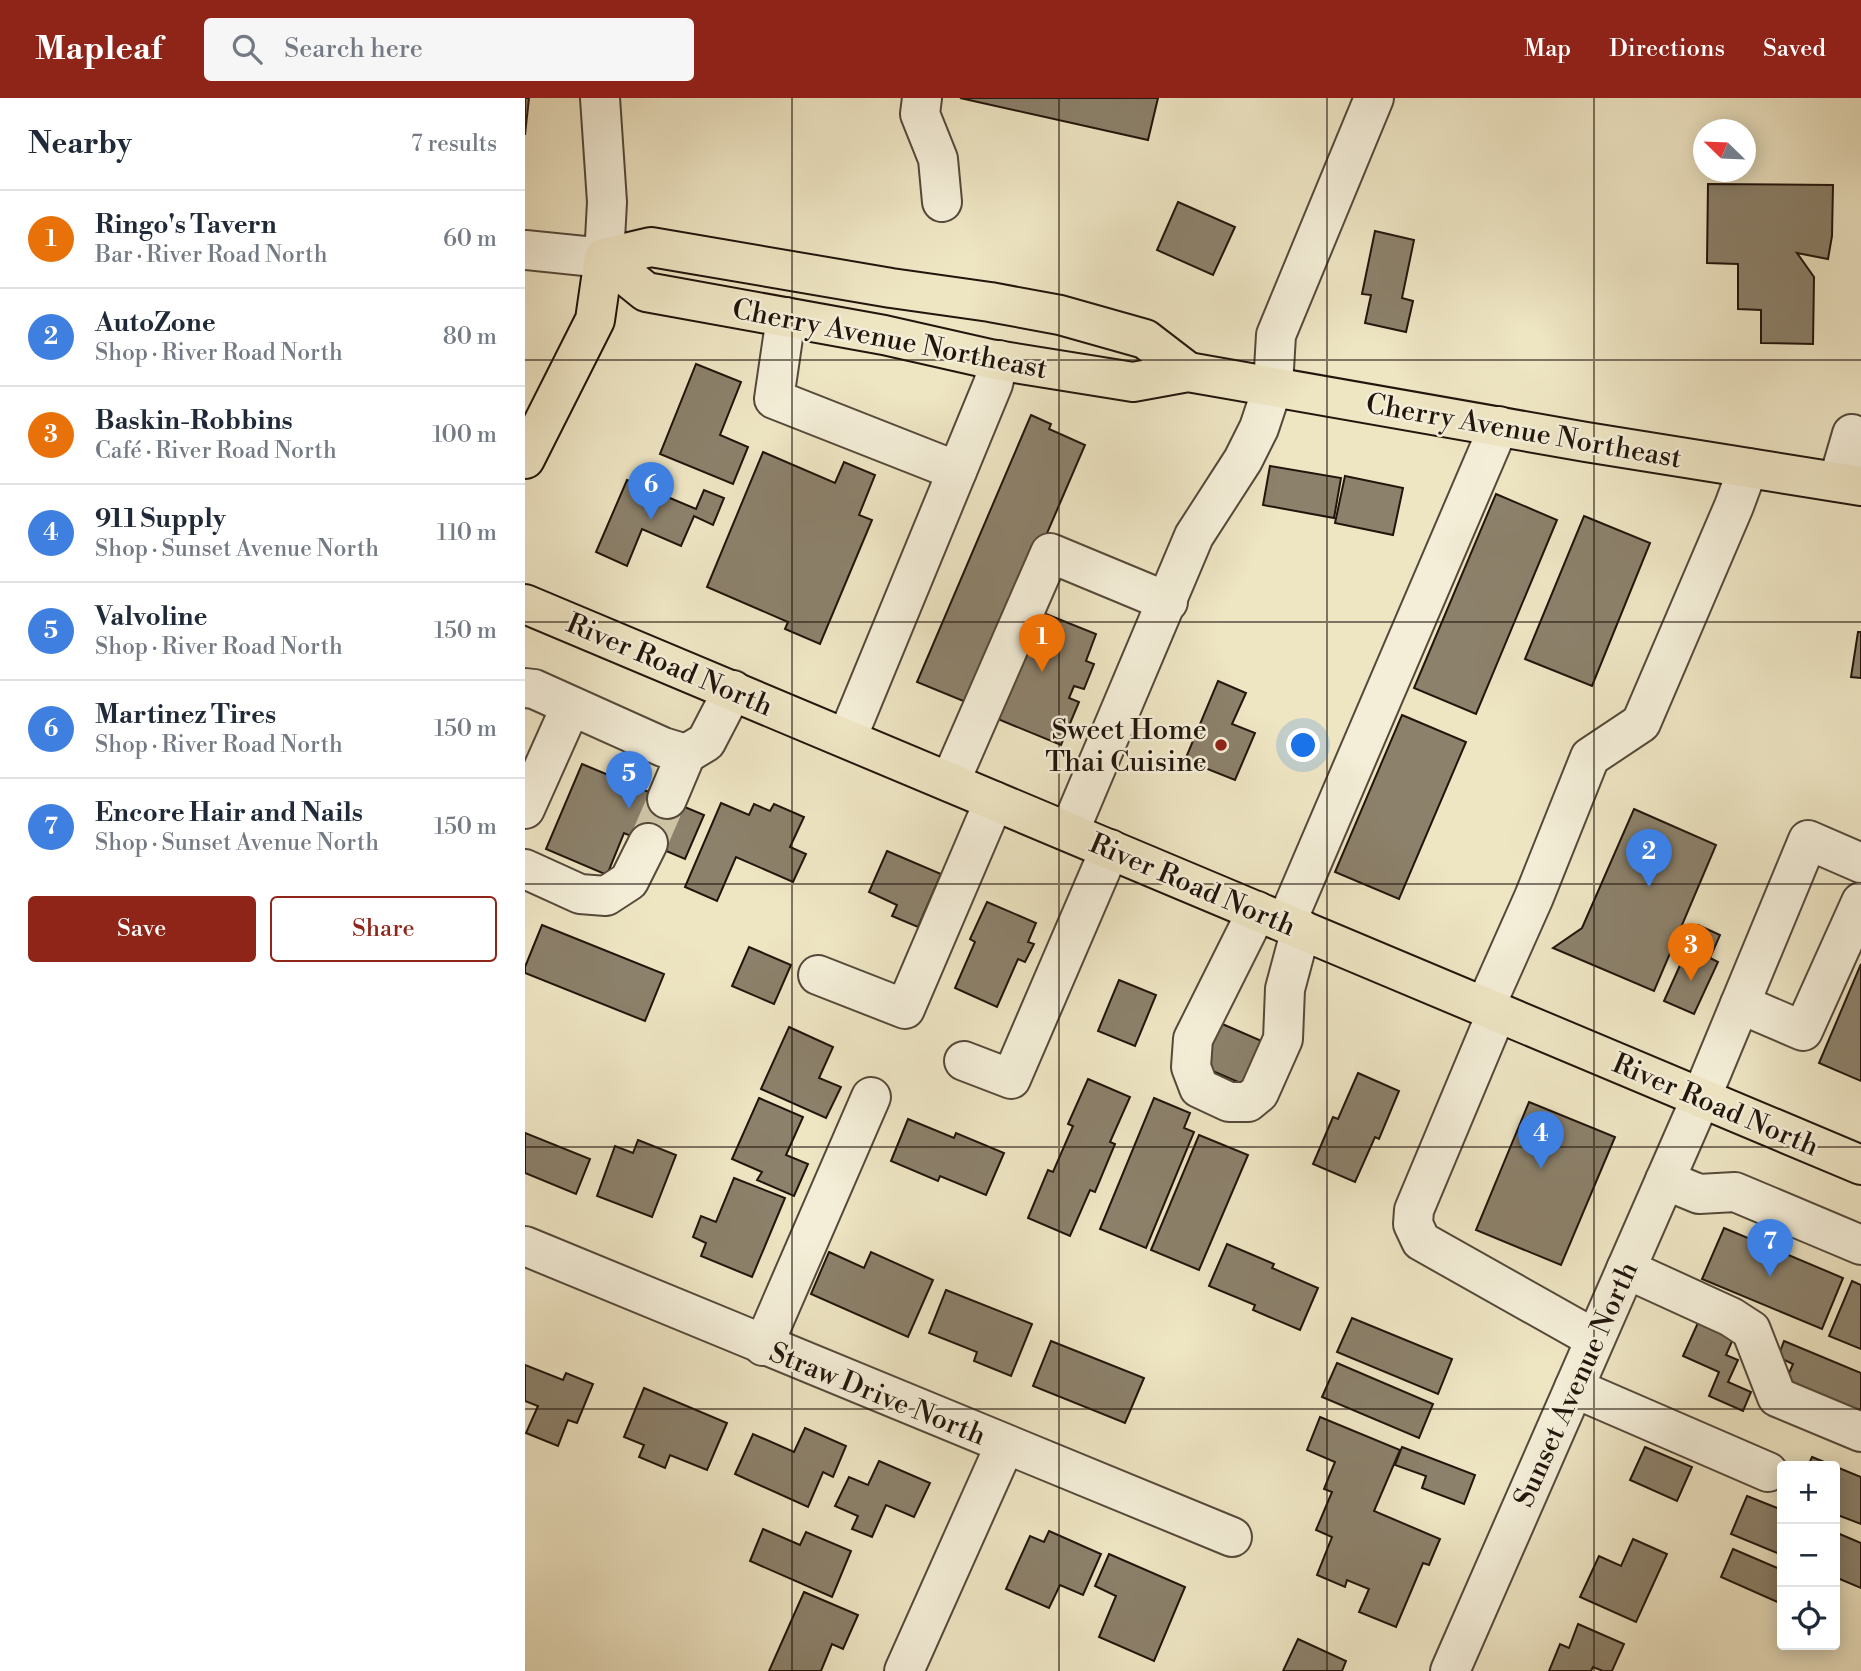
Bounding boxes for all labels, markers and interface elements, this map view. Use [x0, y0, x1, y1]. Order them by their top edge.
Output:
search box [204, 18, 694, 81]
text: Mapleaf [35, 29, 162, 70]
icon: search [228, 30, 266, 68]
text: Search here [284, 33, 423, 65]
text: Map [1524, 34, 1571, 64]
text: Directions [1609, 34, 1725, 64]
text: Saved [1763, 34, 1826, 64]
north arrow [1693, 119, 1756, 182]
text: Nearby [28, 125, 132, 163]
text: 7 results [411, 130, 497, 158]
text: Ringo's Tavern [95, 209, 277, 241]
text: 1 [45, 225, 57, 253]
text: 60 m [443, 225, 497, 253]
text: Bar · River Road North [95, 241, 327, 269]
street label: Cherry Avenue Northeast [729, 292, 1050, 387]
text: AutoZone [95, 307, 216, 339]
text: 2 [44, 323, 58, 351]
text: 80 m [443, 323, 497, 351]
text: Shop · River Road North [95, 339, 343, 367]
street label: Cherry Avenue Northeast [1363, 386, 1684, 477]
text: Baskin-Robbins [95, 405, 293, 437]
text: 3 [44, 421, 58, 449]
text: 100 m [432, 421, 497, 449]
text: Café · River Road North [95, 437, 337, 465]
pin: 6 [628, 462, 674, 520]
text: 911 Supply [95, 503, 226, 535]
text: 4 [43, 519, 59, 547]
text: 110 m [437, 519, 497, 547]
text: Shop · Sunset Avenue North [95, 535, 379, 563]
text: Valvoline [95, 601, 208, 633]
street label: River Road North [561, 606, 778, 725]
pin: 1 [1019, 614, 1065, 672]
text: 5 [44, 617, 58, 645]
text: 150 m [434, 617, 497, 645]
text: Shop · River Road North [95, 633, 343, 661]
text: Martinez Tires [95, 699, 276, 731]
place label: Sweet Home Thai Cuisine [1045, 713, 1207, 780]
text: 6 [44, 715, 58, 743]
text: 150 m [434, 715, 497, 743]
your location [1286, 728, 1320, 762]
text: Shop · River Road North [95, 731, 343, 759]
marker: Sweet Home Thai Cuisine [1213, 737, 1229, 753]
pin: 5 [606, 751, 652, 809]
text: Encore Hair and Nails [95, 797, 363, 829]
text: 7 [44, 813, 58, 841]
text: 150 m [434, 813, 497, 841]
street label: River Road North [1084, 826, 1301, 945]
text: Shop · Sunset Avenue North [95, 829, 379, 857]
pin: 2 [1626, 829, 1672, 887]
button: Save [28, 896, 256, 962]
button: Share [270, 896, 497, 962]
pin: 3 [1668, 923, 1714, 981]
street label: River Road North [1607, 1046, 1824, 1165]
pin: 4 [1518, 1111, 1564, 1169]
pin: 7 [1747, 1219, 1793, 1277]
street label: Sunset Avenue North [1507, 1256, 1646, 1513]
street label: Straw Drive North [764, 1335, 991, 1454]
map controls [1777, 1461, 1840, 1650]
button: + [1777, 1461, 1840, 1524]
button: − [1777, 1524, 1840, 1587]
button: locate [1777, 1587, 1840, 1650]

